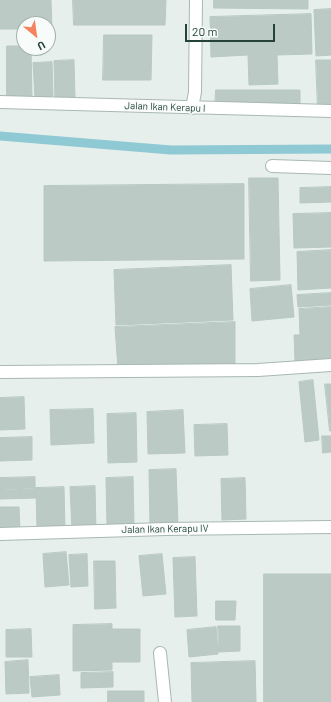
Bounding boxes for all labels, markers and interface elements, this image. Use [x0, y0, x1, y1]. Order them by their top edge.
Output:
north arrow [16, 16, 56, 56]
scale bar [187, 16, 277, 42]
text: 20 m [192, 24, 218, 38]
text: U [35, 39, 48, 53]
street label: Jalan Ikan Kerapu I [124, 100, 206, 114]
street label: Jalan Ikan Kerapu IV [121, 522, 209, 536]

